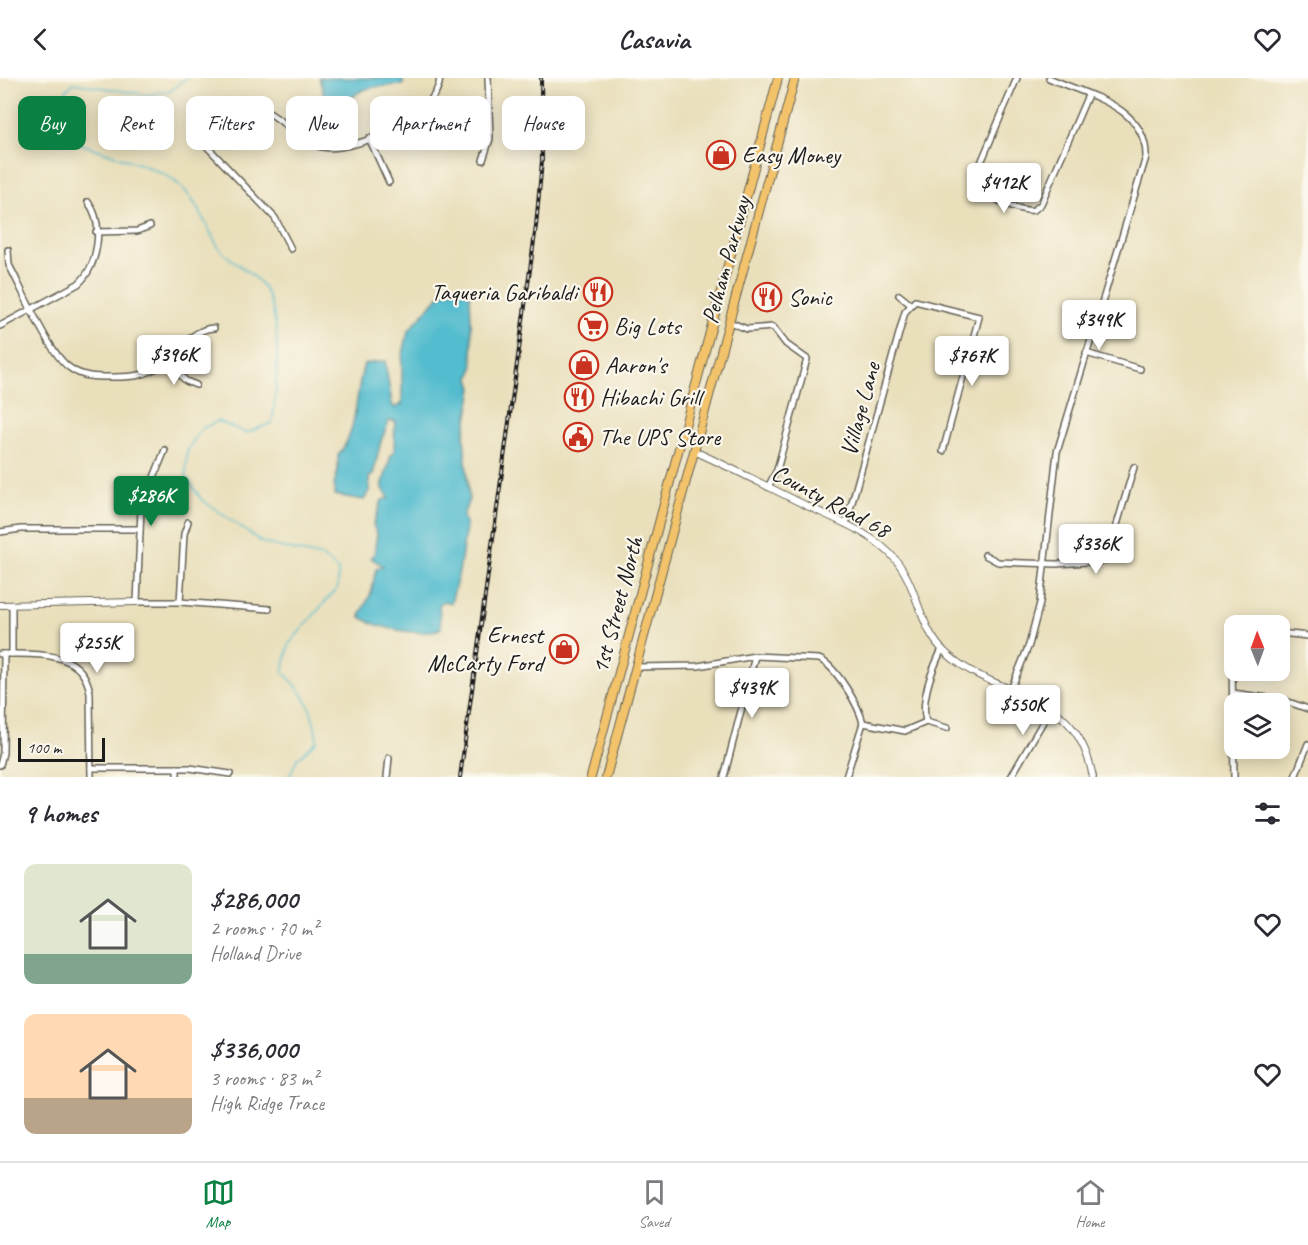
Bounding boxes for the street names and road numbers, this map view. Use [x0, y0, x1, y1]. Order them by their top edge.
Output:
street label: Pelham Parkway [695, 191, 758, 327]
street label: Village Lane [833, 357, 887, 459]
street label: County Road 68 [767, 457, 897, 546]
street label: 1st Street North [584, 532, 650, 677]

